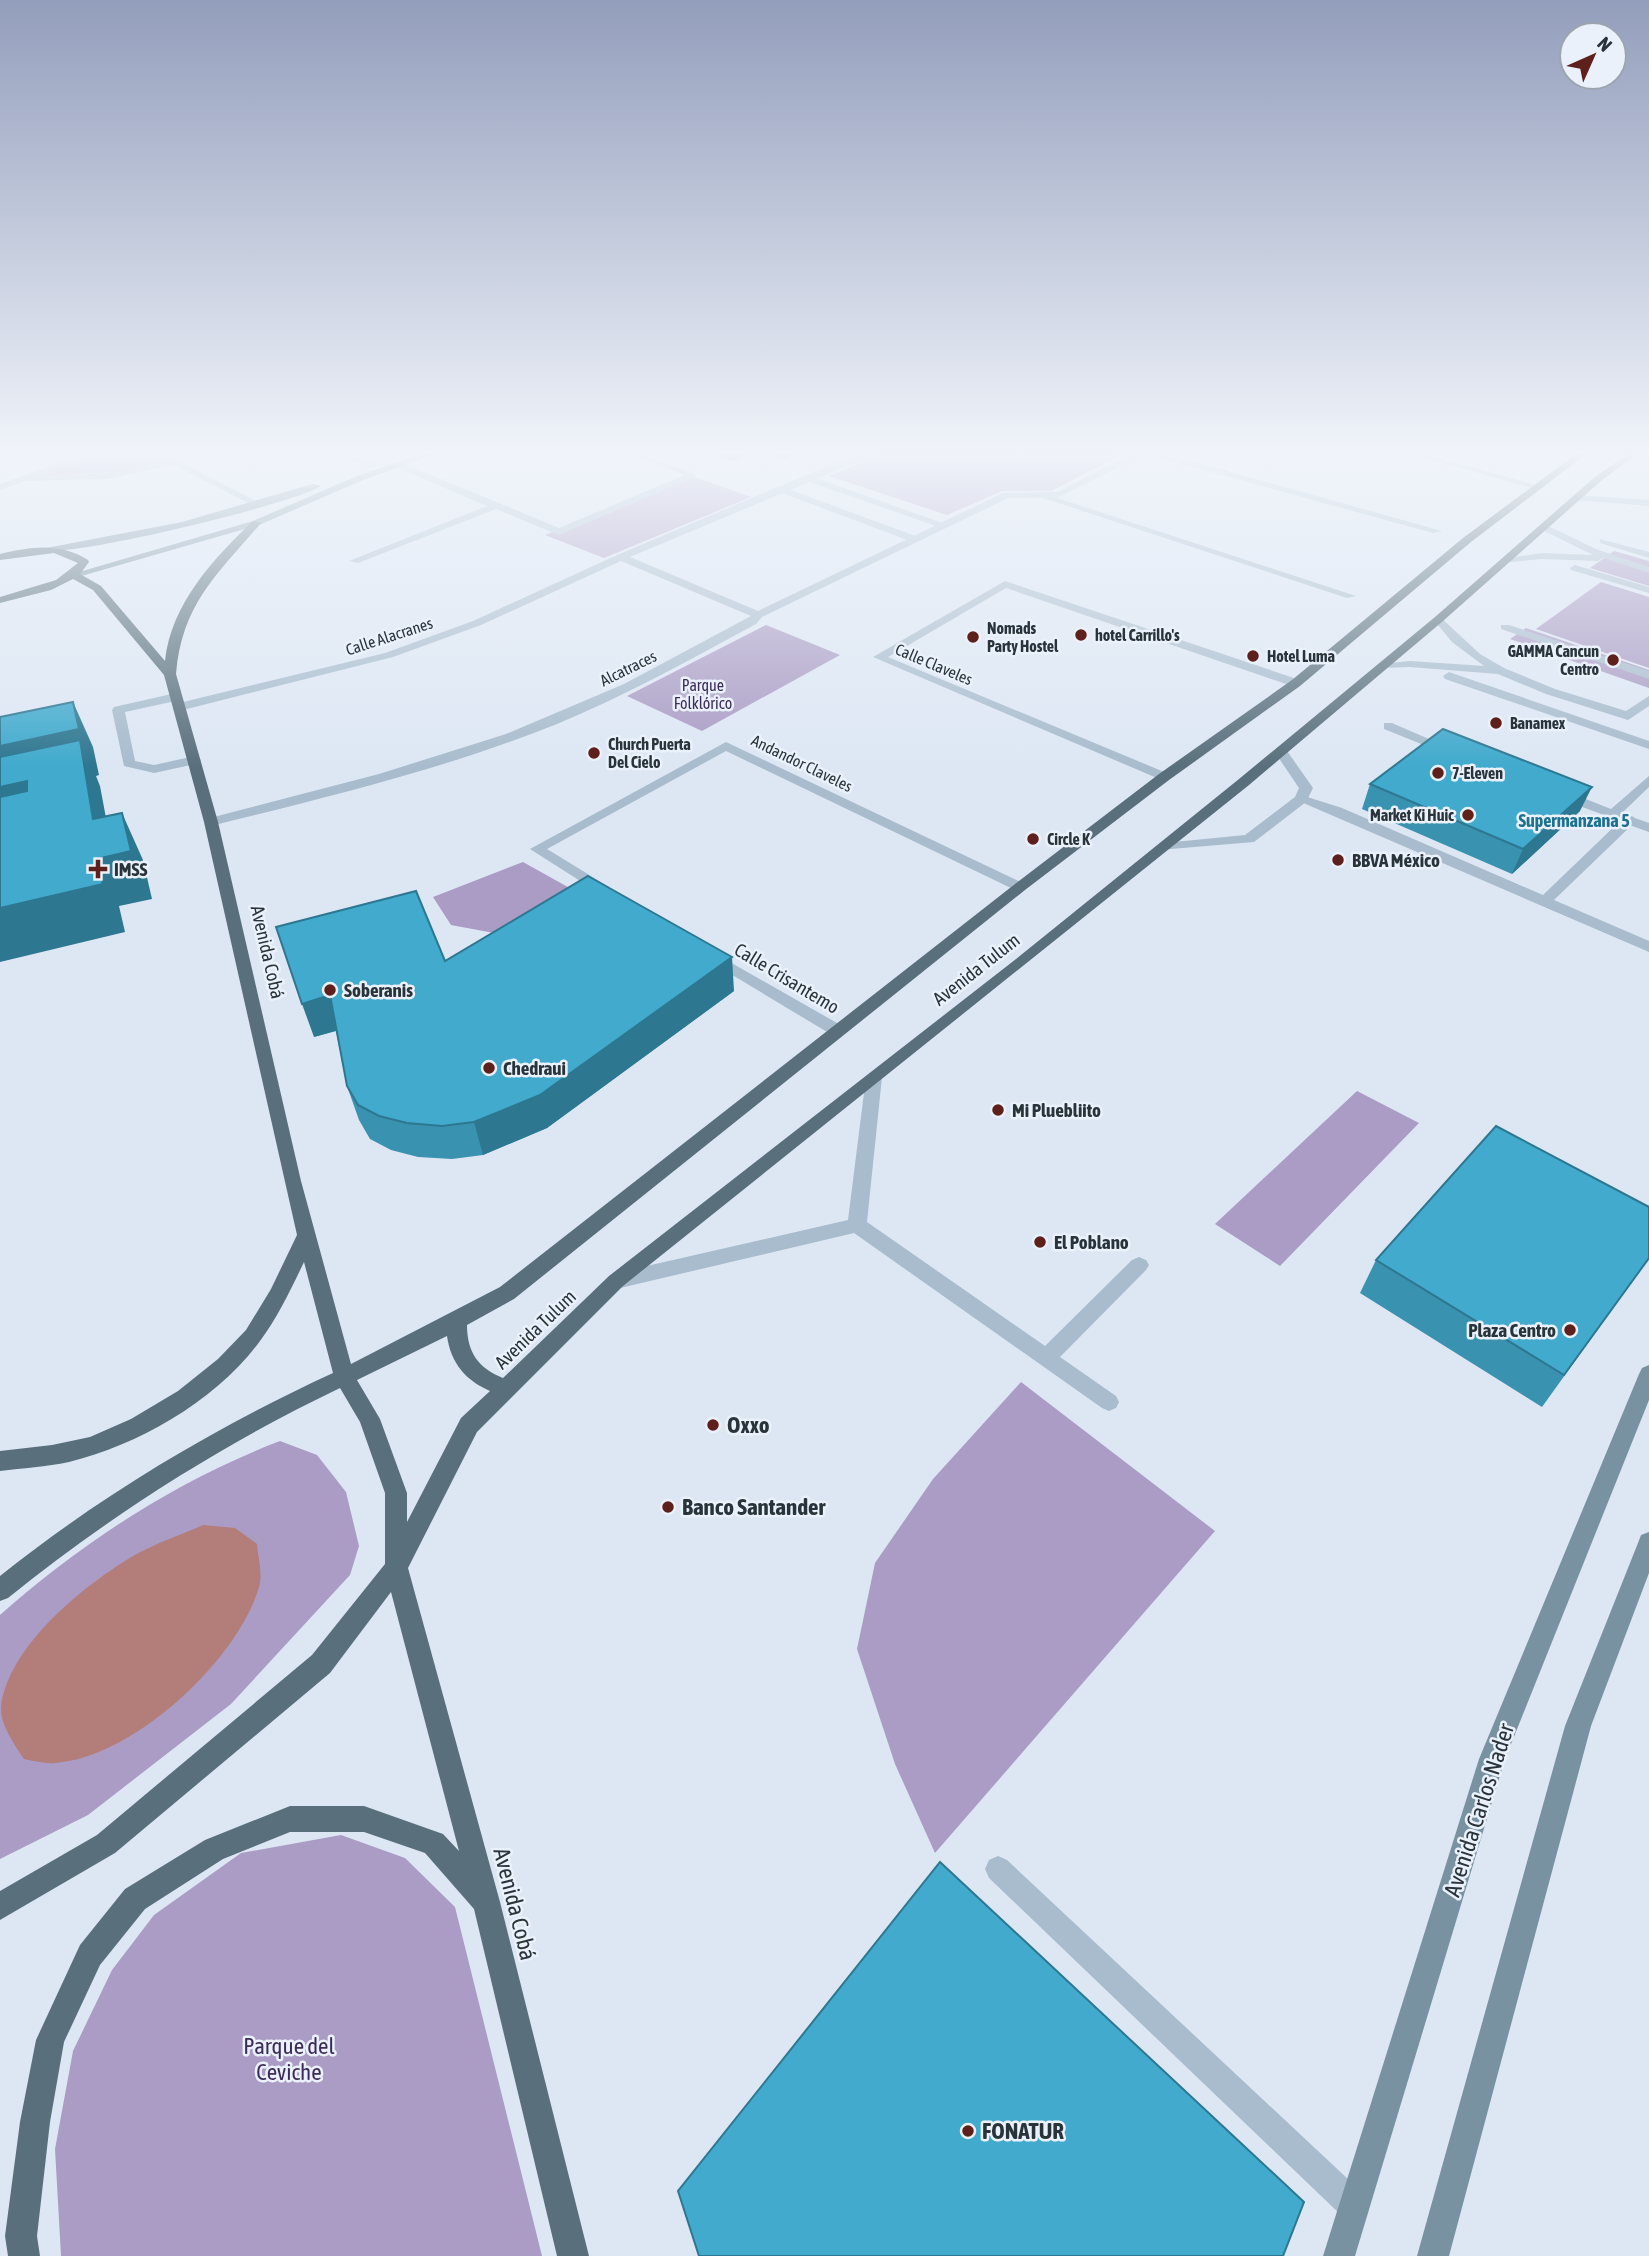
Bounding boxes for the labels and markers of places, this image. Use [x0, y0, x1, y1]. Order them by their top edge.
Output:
place label: Nomads Party Hostel [987, 619, 1059, 655]
place label: hotel Carrillo's [1095, 626, 1180, 644]
marker: hotel Carrillo's [1073, 627, 1089, 643]
marker: Nomads Party Hostel [965, 629, 981, 645]
place label: GAMMA Cancun Centro [1507, 642, 1599, 678]
place label: Hotel Luma [1267, 647, 1335, 665]
marker: Hotel Luma [1245, 648, 1261, 664]
marker: GAMMA Cancun Centro [1605, 652, 1621, 668]
place label: Banamex [1510, 714, 1566, 732]
marker: Banamex [1488, 715, 1504, 731]
place label: Church Puerta Del Cielo [608, 735, 691, 771]
marker: Church Puerta Del Cielo [586, 745, 602, 761]
place label: 7-Eleven [1452, 764, 1503, 782]
marker: 7-Eleven [1430, 765, 1446, 781]
place label: Market Ki Huic [1370, 806, 1454, 824]
marker: Market Ki Huic [1460, 807, 1476, 823]
place label: Circle K [1047, 830, 1090, 848]
marker: Circle K [1025, 831, 1041, 847]
place label: BBVA México [1352, 849, 1440, 871]
marker: BBVA México [1330, 852, 1346, 868]
place label: IMSS [114, 858, 148, 880]
marker: IMSS [88, 859, 108, 879]
place label: Soberanis [344, 979, 413, 1001]
marker: Soberanis [322, 982, 338, 998]
place label: Chedraui [503, 1057, 566, 1079]
marker: Chedraui [481, 1060, 497, 1076]
place label: Mi Pluebliito [1012, 1099, 1101, 1121]
marker: Mi Pluebliito [990, 1102, 1006, 1118]
place label: El Poblano [1054, 1231, 1129, 1253]
marker: El Poblano [1032, 1234, 1048, 1250]
place label: Plaza Centro [1468, 1319, 1556, 1341]
marker: Plaza Centro [1562, 1322, 1578, 1338]
place label: Oxxo [727, 1412, 770, 1438]
marker: Oxxo [705, 1417, 721, 1433]
place label: Banco Santander [682, 1494, 827, 1520]
marker: Banco Santander [660, 1499, 676, 1515]
place label: FONATUR [982, 2118, 1064, 2144]
marker: FONATUR [960, 2123, 976, 2139]

